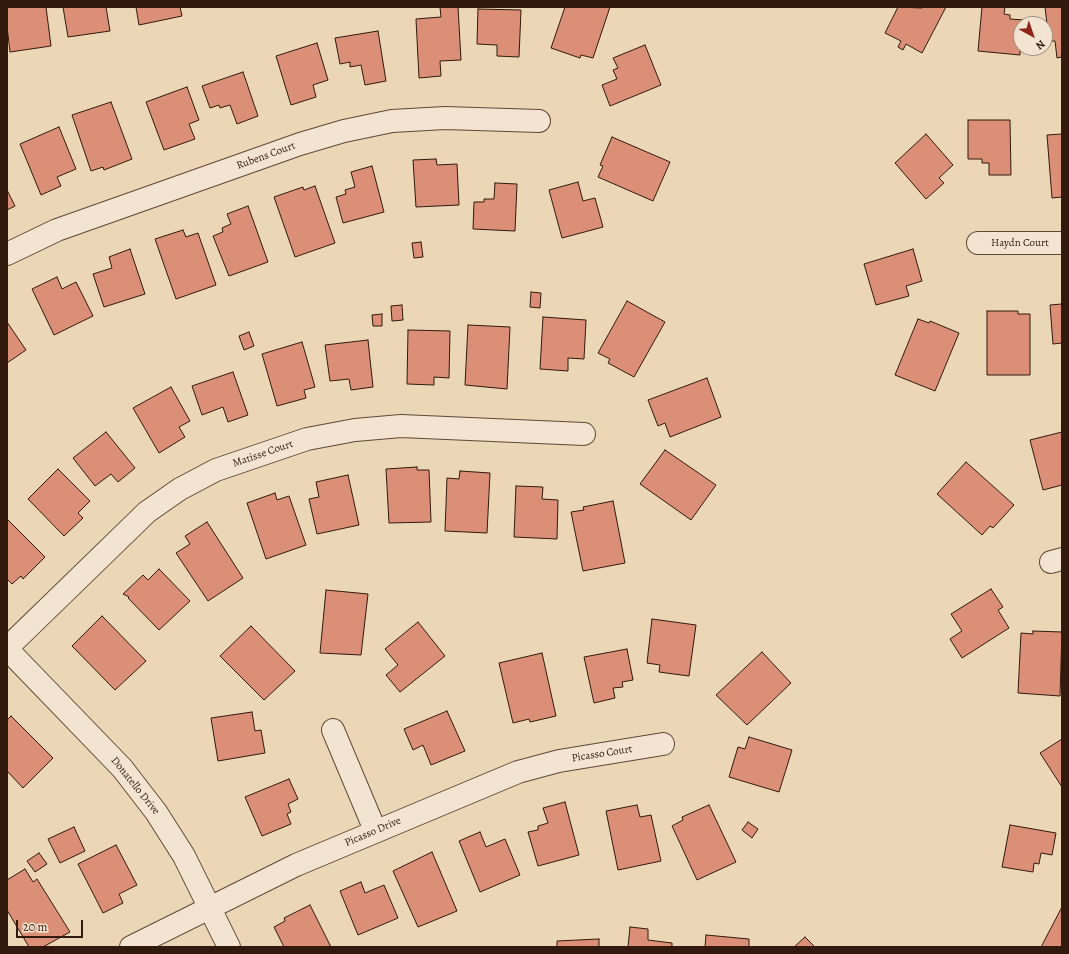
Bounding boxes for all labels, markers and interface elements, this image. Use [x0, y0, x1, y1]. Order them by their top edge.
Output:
north arrow [1013, 16, 1053, 56]
text: N [1033, 36, 1048, 53]
street label: Rubens Court [235, 139, 297, 173]
street label: Haydn Court [991, 236, 1049, 250]
street label: Matisse Court [231, 438, 295, 470]
street label: Picasso Court [571, 743, 633, 765]
street label: Donatello Drive [108, 754, 162, 818]
street label: Picasso Drive [343, 814, 403, 850]
scale bar [18, 912, 85, 938]
text: 20 m [23, 919, 47, 935]

